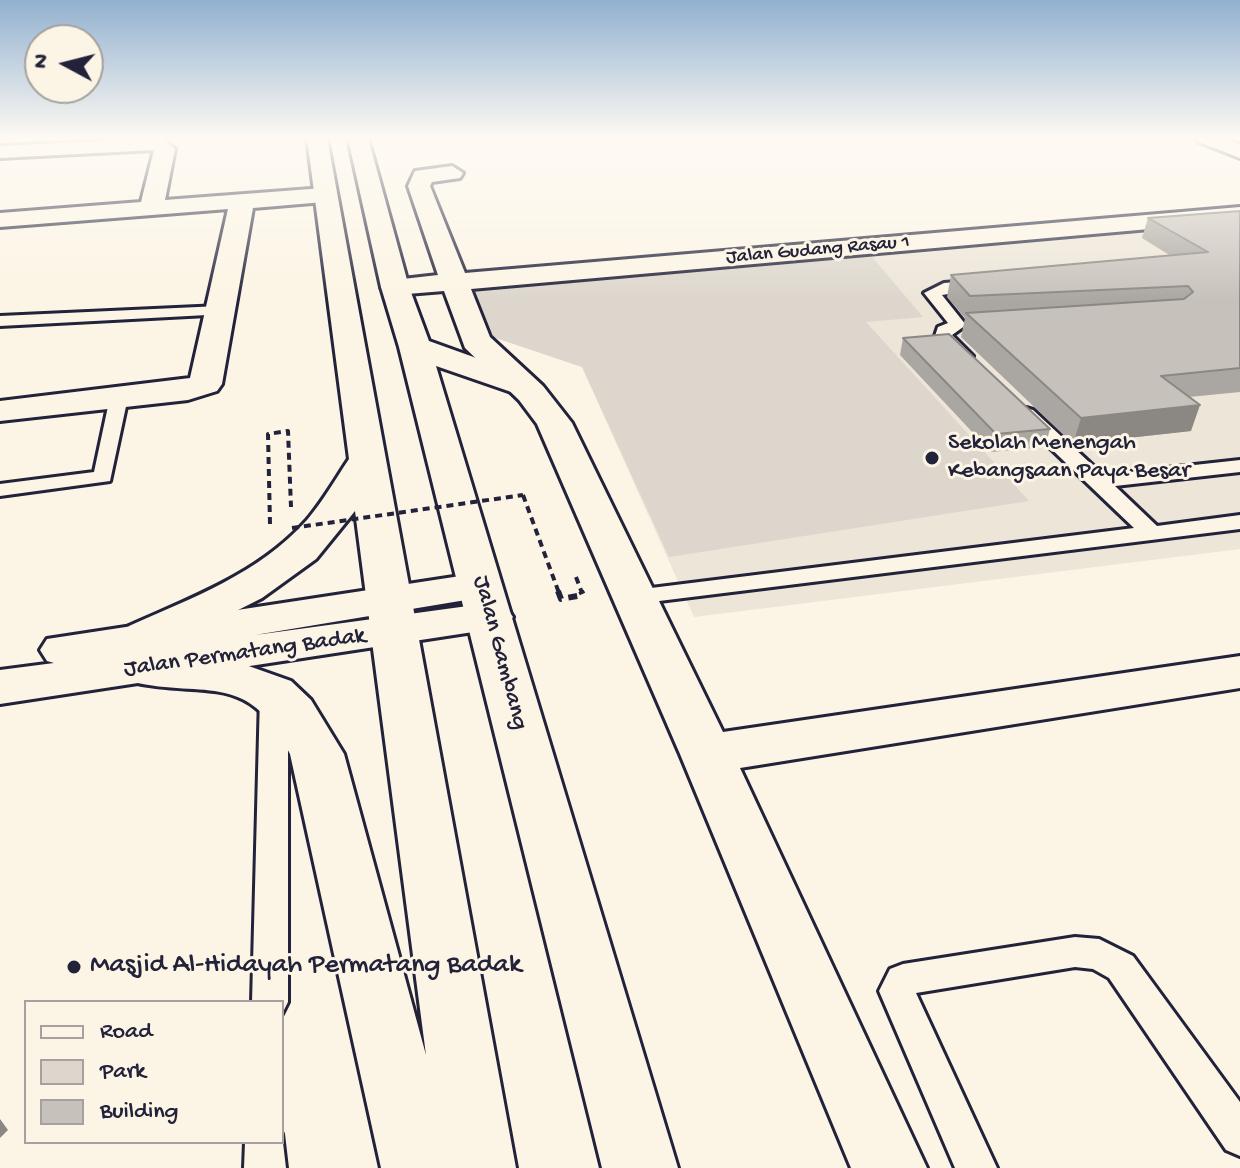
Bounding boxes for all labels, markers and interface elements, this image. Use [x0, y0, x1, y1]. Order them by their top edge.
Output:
north arrow [24, 24, 104, 104]
text: N [28, 53, 56, 70]
street label: Jalan Gudang Rasau 1 [725, 231, 911, 271]
place label: Sekolah Menengah Kebangsaan Paya Besar [948, 430, 1190, 486]
marker: Sekolah Menengah Kebangsaan Paya Besar [923, 449, 941, 467]
street label: Jalan Gambang [465, 573, 533, 733]
street label: Jalan Permatang Badak [122, 623, 368, 685]
place label: Masjid Al-Hidayah Permatang Badak [90, 950, 521, 984]
marker: Masjid Al-Hidayah Permatang Badak [65, 958, 83, 976]
legend [24, 1000, 284, 1144]
text: Road [100, 1018, 152, 1047]
text: Park [100, 1058, 146, 1087]
text: Building [100, 1098, 178, 1127]

